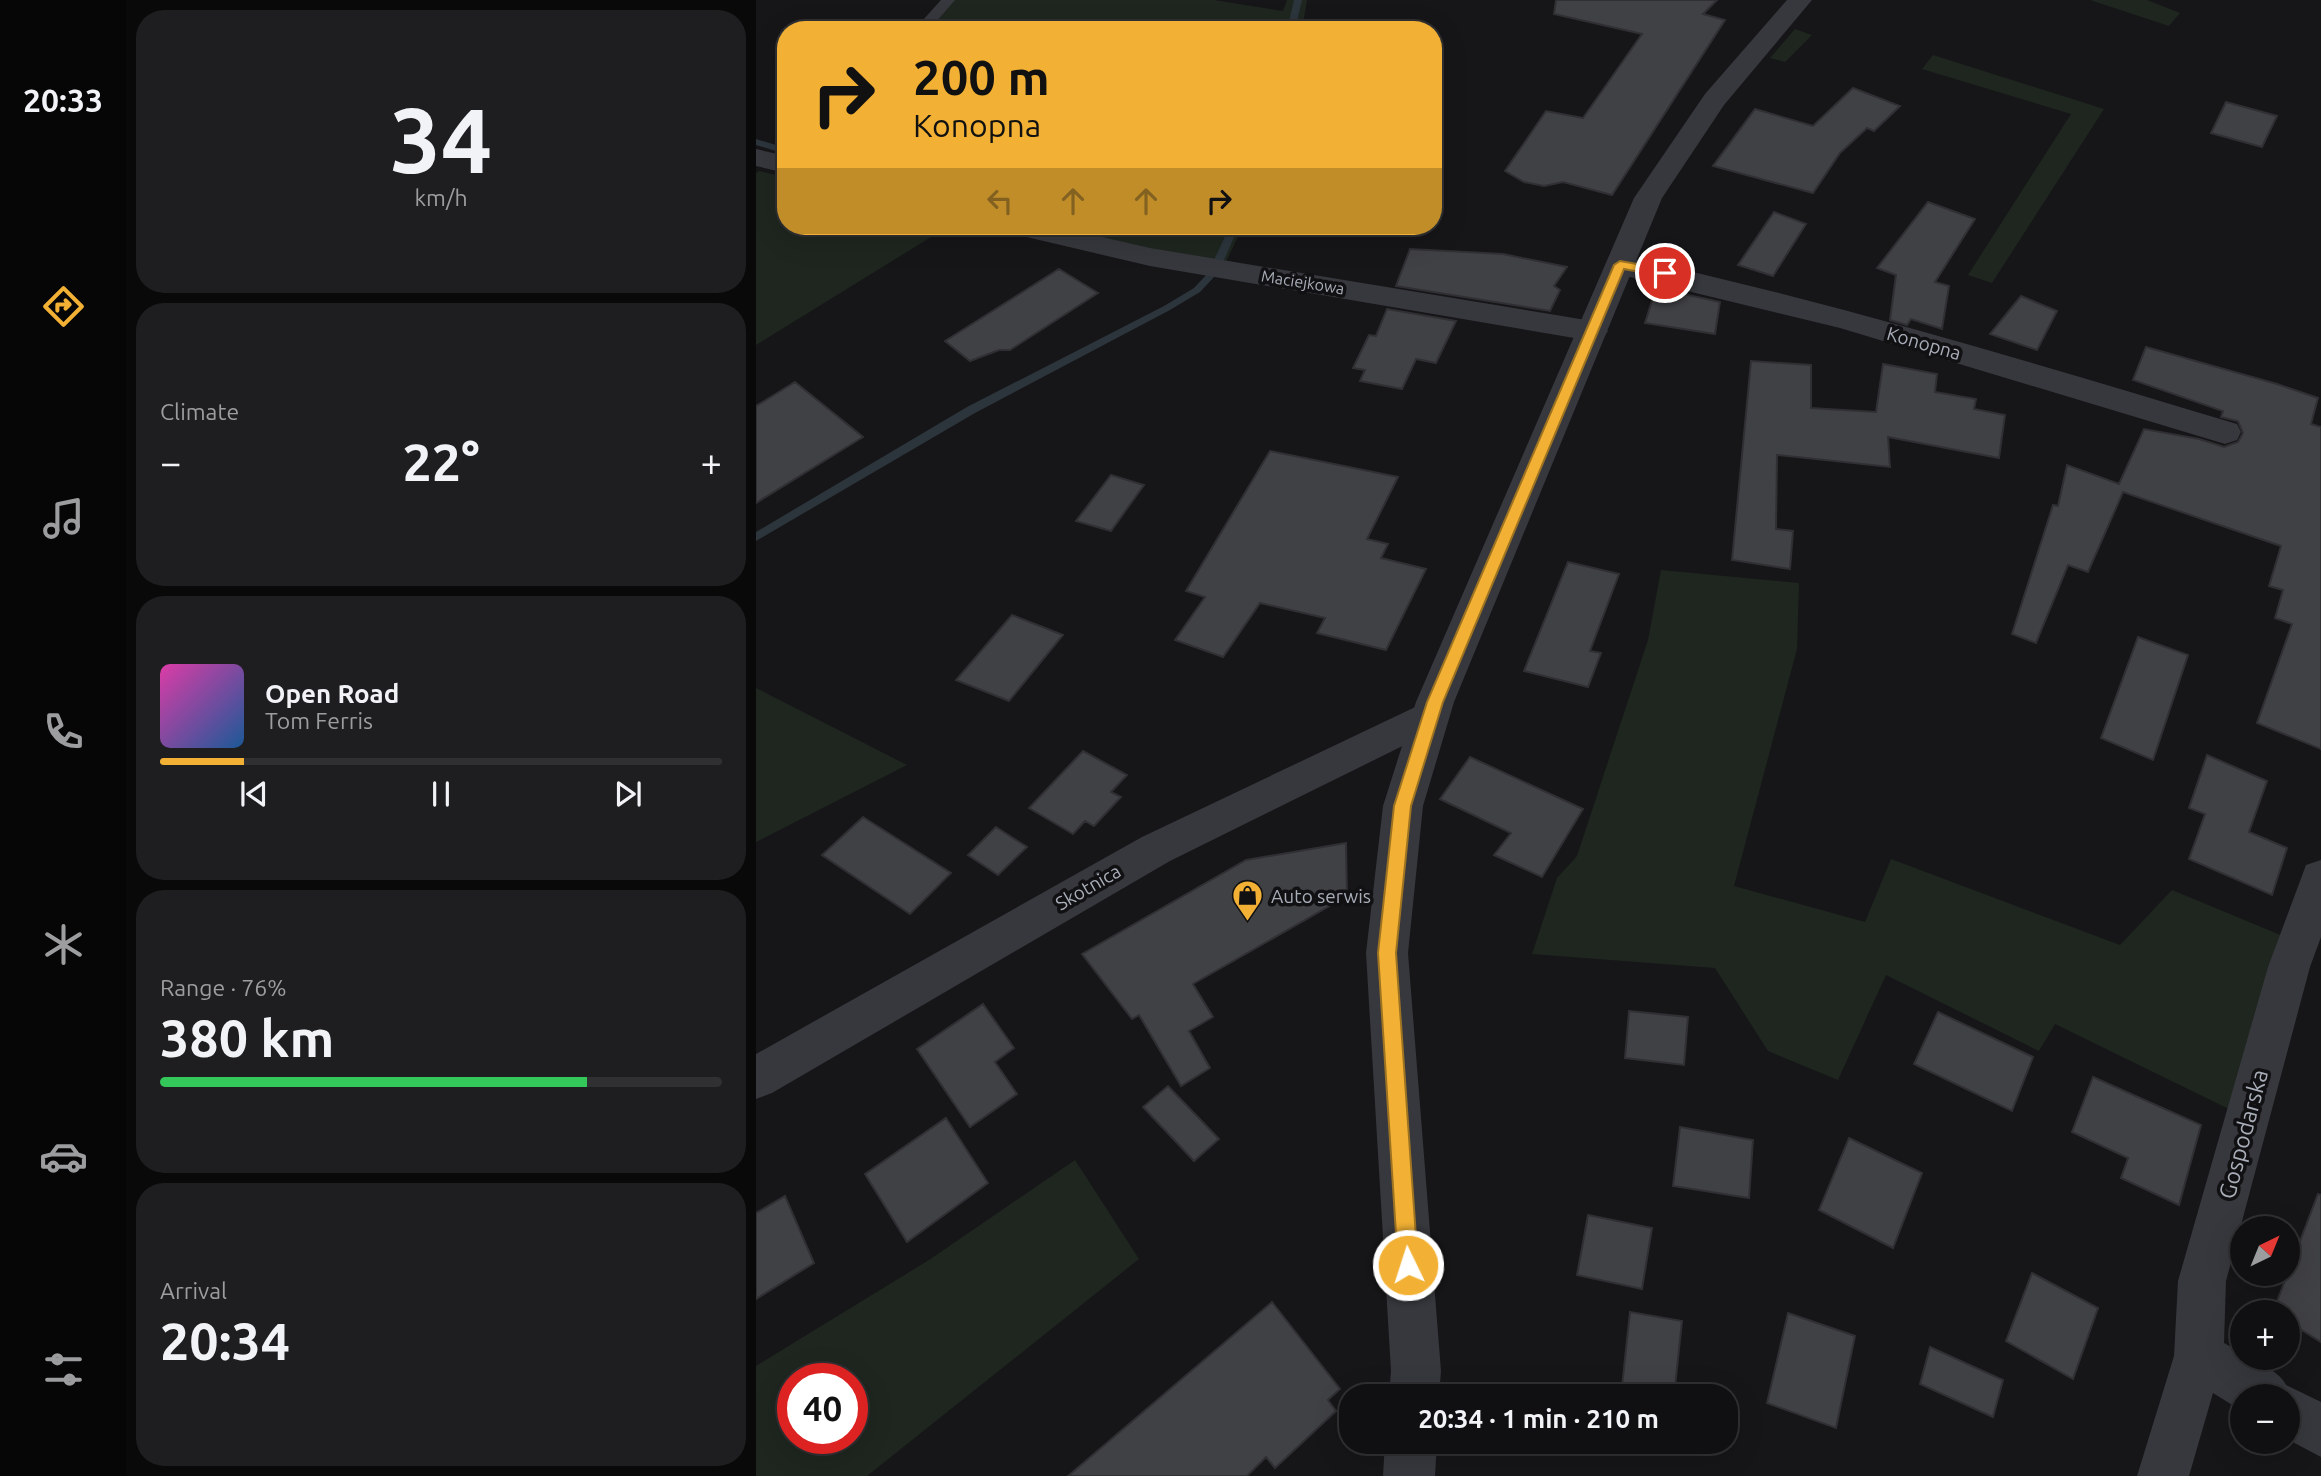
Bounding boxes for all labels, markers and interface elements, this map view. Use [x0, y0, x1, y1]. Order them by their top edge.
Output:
icon: right [798, 49, 889, 140]
text: 200 m [913, 49, 1050, 104]
text: 20:33 [23, 82, 103, 118]
text: 34 [390, 88, 492, 190]
text: Konopna [913, 107, 1041, 143]
icon: left [981, 182, 1019, 220]
icon: ahead [1054, 182, 1092, 220]
icon: ahead [1127, 182, 1165, 220]
icon: right [1200, 182, 1238, 220]
text: km/h [414, 185, 468, 210]
pin [1635, 243, 1695, 303]
icon: arrive [1646, 254, 1684, 292]
street label: Maciejkowa [1260, 267, 1346, 297]
icon: directions [39, 282, 88, 331]
street label: Konopna [1884, 322, 1964, 364]
text: Climate [160, 399, 239, 424]
text: 22° [402, 433, 480, 491]
text: − [160, 441, 181, 483]
text: + [701, 441, 722, 483]
icon: music [39, 494, 88, 543]
text: Open Road [265, 679, 399, 708]
icon: phone [39, 707, 88, 756]
text: Tom Ferris [265, 708, 373, 733]
icon: previous [235, 775, 273, 813]
icon: pause [422, 775, 460, 813]
icon: next [609, 775, 647, 813]
street label: Skotnica [1051, 860, 1125, 914]
shop icon: Auto serwis [1231, 879, 1265, 923]
place label: Auto serwis [1271, 885, 1371, 907]
icon: climate [39, 920, 88, 969]
text: Range · 76% [160, 975, 287, 1000]
text: 380 km [160, 1009, 334, 1067]
street label: Gospodarska [2214, 1067, 2272, 1201]
icon: car [39, 1132, 88, 1181]
north arrow [2230, 1216, 2300, 1286]
map controls [2230, 1216, 2300, 1454]
position arrow [1371, 1228, 1445, 1302]
text: Arrival [160, 1278, 227, 1303]
button: + [2230, 1300, 2300, 1370]
text: 20:34 [160, 1312, 290, 1370]
icon: filters [39, 1345, 88, 1394]
speed limit sign: 40 [777, 1363, 868, 1454]
button: − [2230, 1384, 2300, 1454]
text: 20:34 · 1 min · 210 m [1418, 1404, 1659, 1433]

